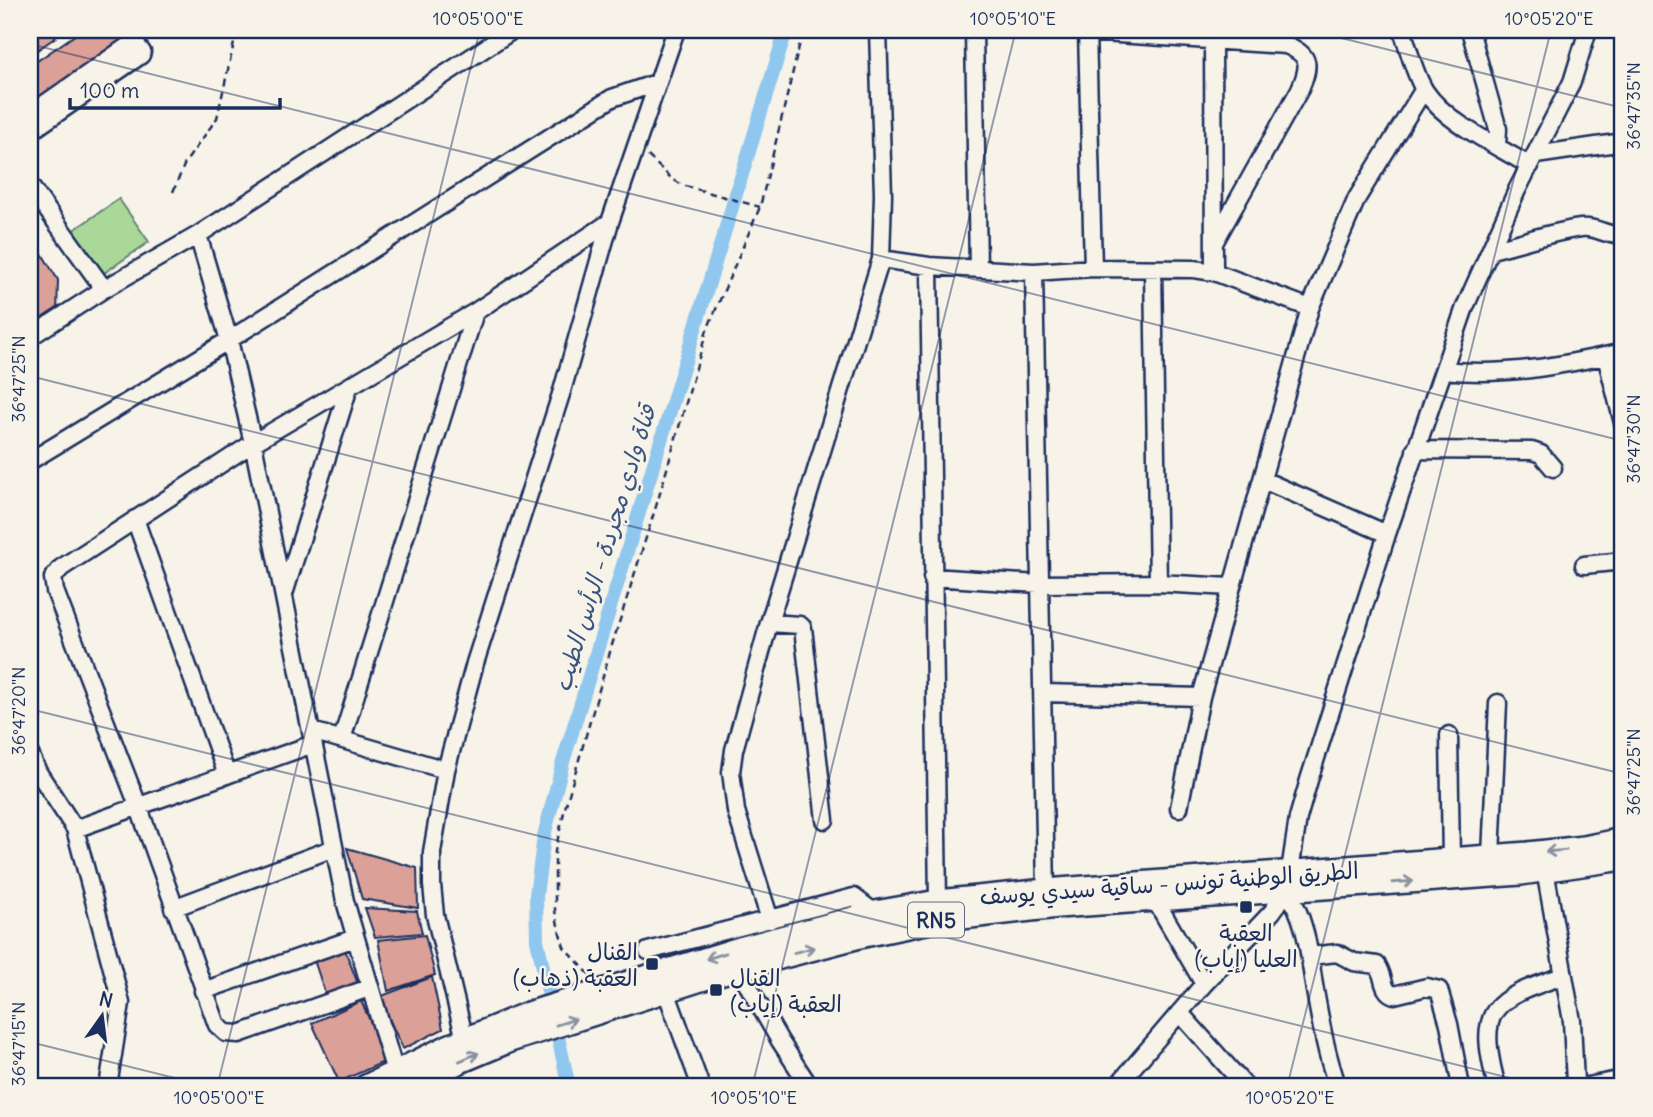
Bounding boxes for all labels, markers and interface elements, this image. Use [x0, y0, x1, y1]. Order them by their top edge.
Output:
text: 10°05'00"E [432, 7, 524, 30]
text: 10°05'10"E [970, 7, 1056, 30]
text: 10°05'20"E [1504, 7, 1594, 30]
text: 36°47'35"N [1622, 62, 1645, 150]
scale bar [70, 66, 280, 110]
text: 100 m [80, 77, 139, 104]
text: 36°47'25"N [7, 335, 30, 423]
text: 36°47'30"N [1622, 394, 1645, 484]
water label: قناة وادي مجردة - الرأس الطيب [546, 399, 665, 696]
text: 36°47'20"N [7, 667, 30, 756]
text: 36°47'25"N [1622, 728, 1645, 816]
one-way arrow [1545, 845, 1568, 858]
street label: الطريق الوطنية تونس - ساقية سيدي يوسف [979, 855, 1360, 914]
one-way arrow [1392, 875, 1414, 888]
marker: العقبة العليا (إياب) [1238, 899, 1254, 915]
road number: RN5 [908, 902, 964, 937]
place label: العقبة العليا (إياب) [1194, 918, 1298, 973]
place label: القنال العقبة (ذهاب) [513, 937, 638, 992]
one-way arrow [792, 943, 814, 956]
one-way arrow [705, 950, 727, 963]
marker: القنال العقبة (ذهاب) [644, 956, 660, 972]
place label: القنال العقبة (إياب) [730, 963, 842, 1018]
north arrow [66, 981, 136, 1050]
marker: القنال العقبة (إياب) [708, 982, 724, 998]
text: N [97, 986, 115, 1013]
text: 36°47'15"N [7, 1002, 30, 1086]
one-way arrow [554, 1015, 576, 1028]
one-way arrow [457, 1050, 479, 1063]
text: 10°05'00"E [173, 1086, 265, 1109]
text: 10°05'10"E [711, 1086, 797, 1109]
text: 10°05'20"E [1245, 1086, 1335, 1109]

